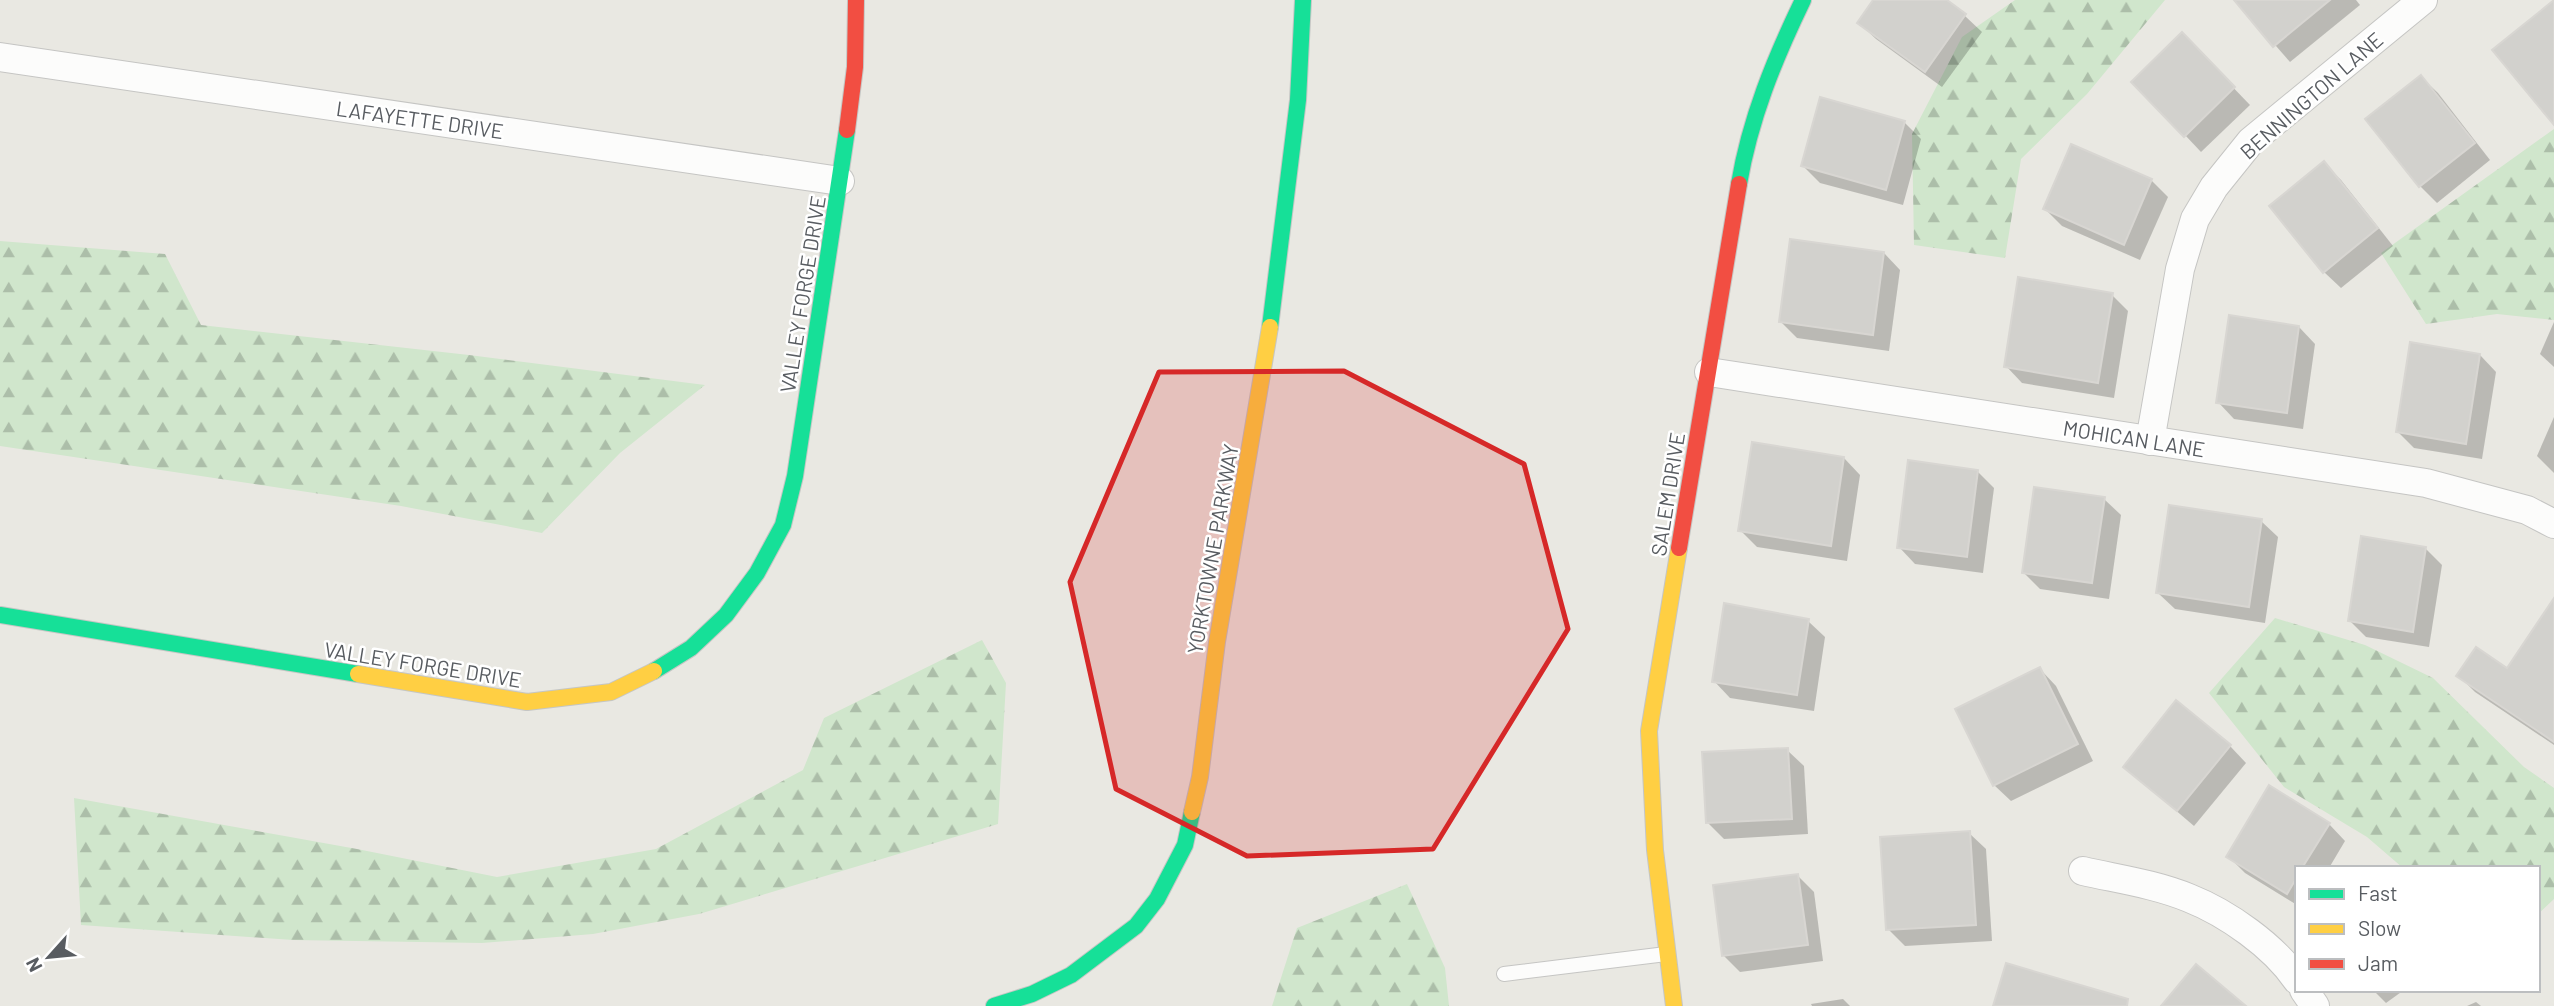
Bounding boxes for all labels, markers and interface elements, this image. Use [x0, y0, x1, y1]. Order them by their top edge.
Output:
street label: BENNINGTON LANE [2235, 26, 2387, 164]
street label: LAFAYETTE DRIVE [335, 95, 505, 143]
street label: VALLEY FORGE DRIVE [774, 194, 830, 394]
street label: MOHICAN LANE [2061, 414, 2207, 462]
street label: SALEM DRIVE [1645, 430, 1689, 558]
street label: YORKTOWNE PARKWAY [1181, 442, 1243, 656]
street label: VALLEY FORGE DRIVE [323, 636, 523, 692]
legend [2295, 866, 2540, 992]
text: Fast [2358, 880, 2398, 905]
text: Slow [2358, 915, 2401, 940]
north arrow [14, 922, 84, 992]
text: Jam [2358, 950, 2398, 975]
text: N [20, 954, 47, 976]

